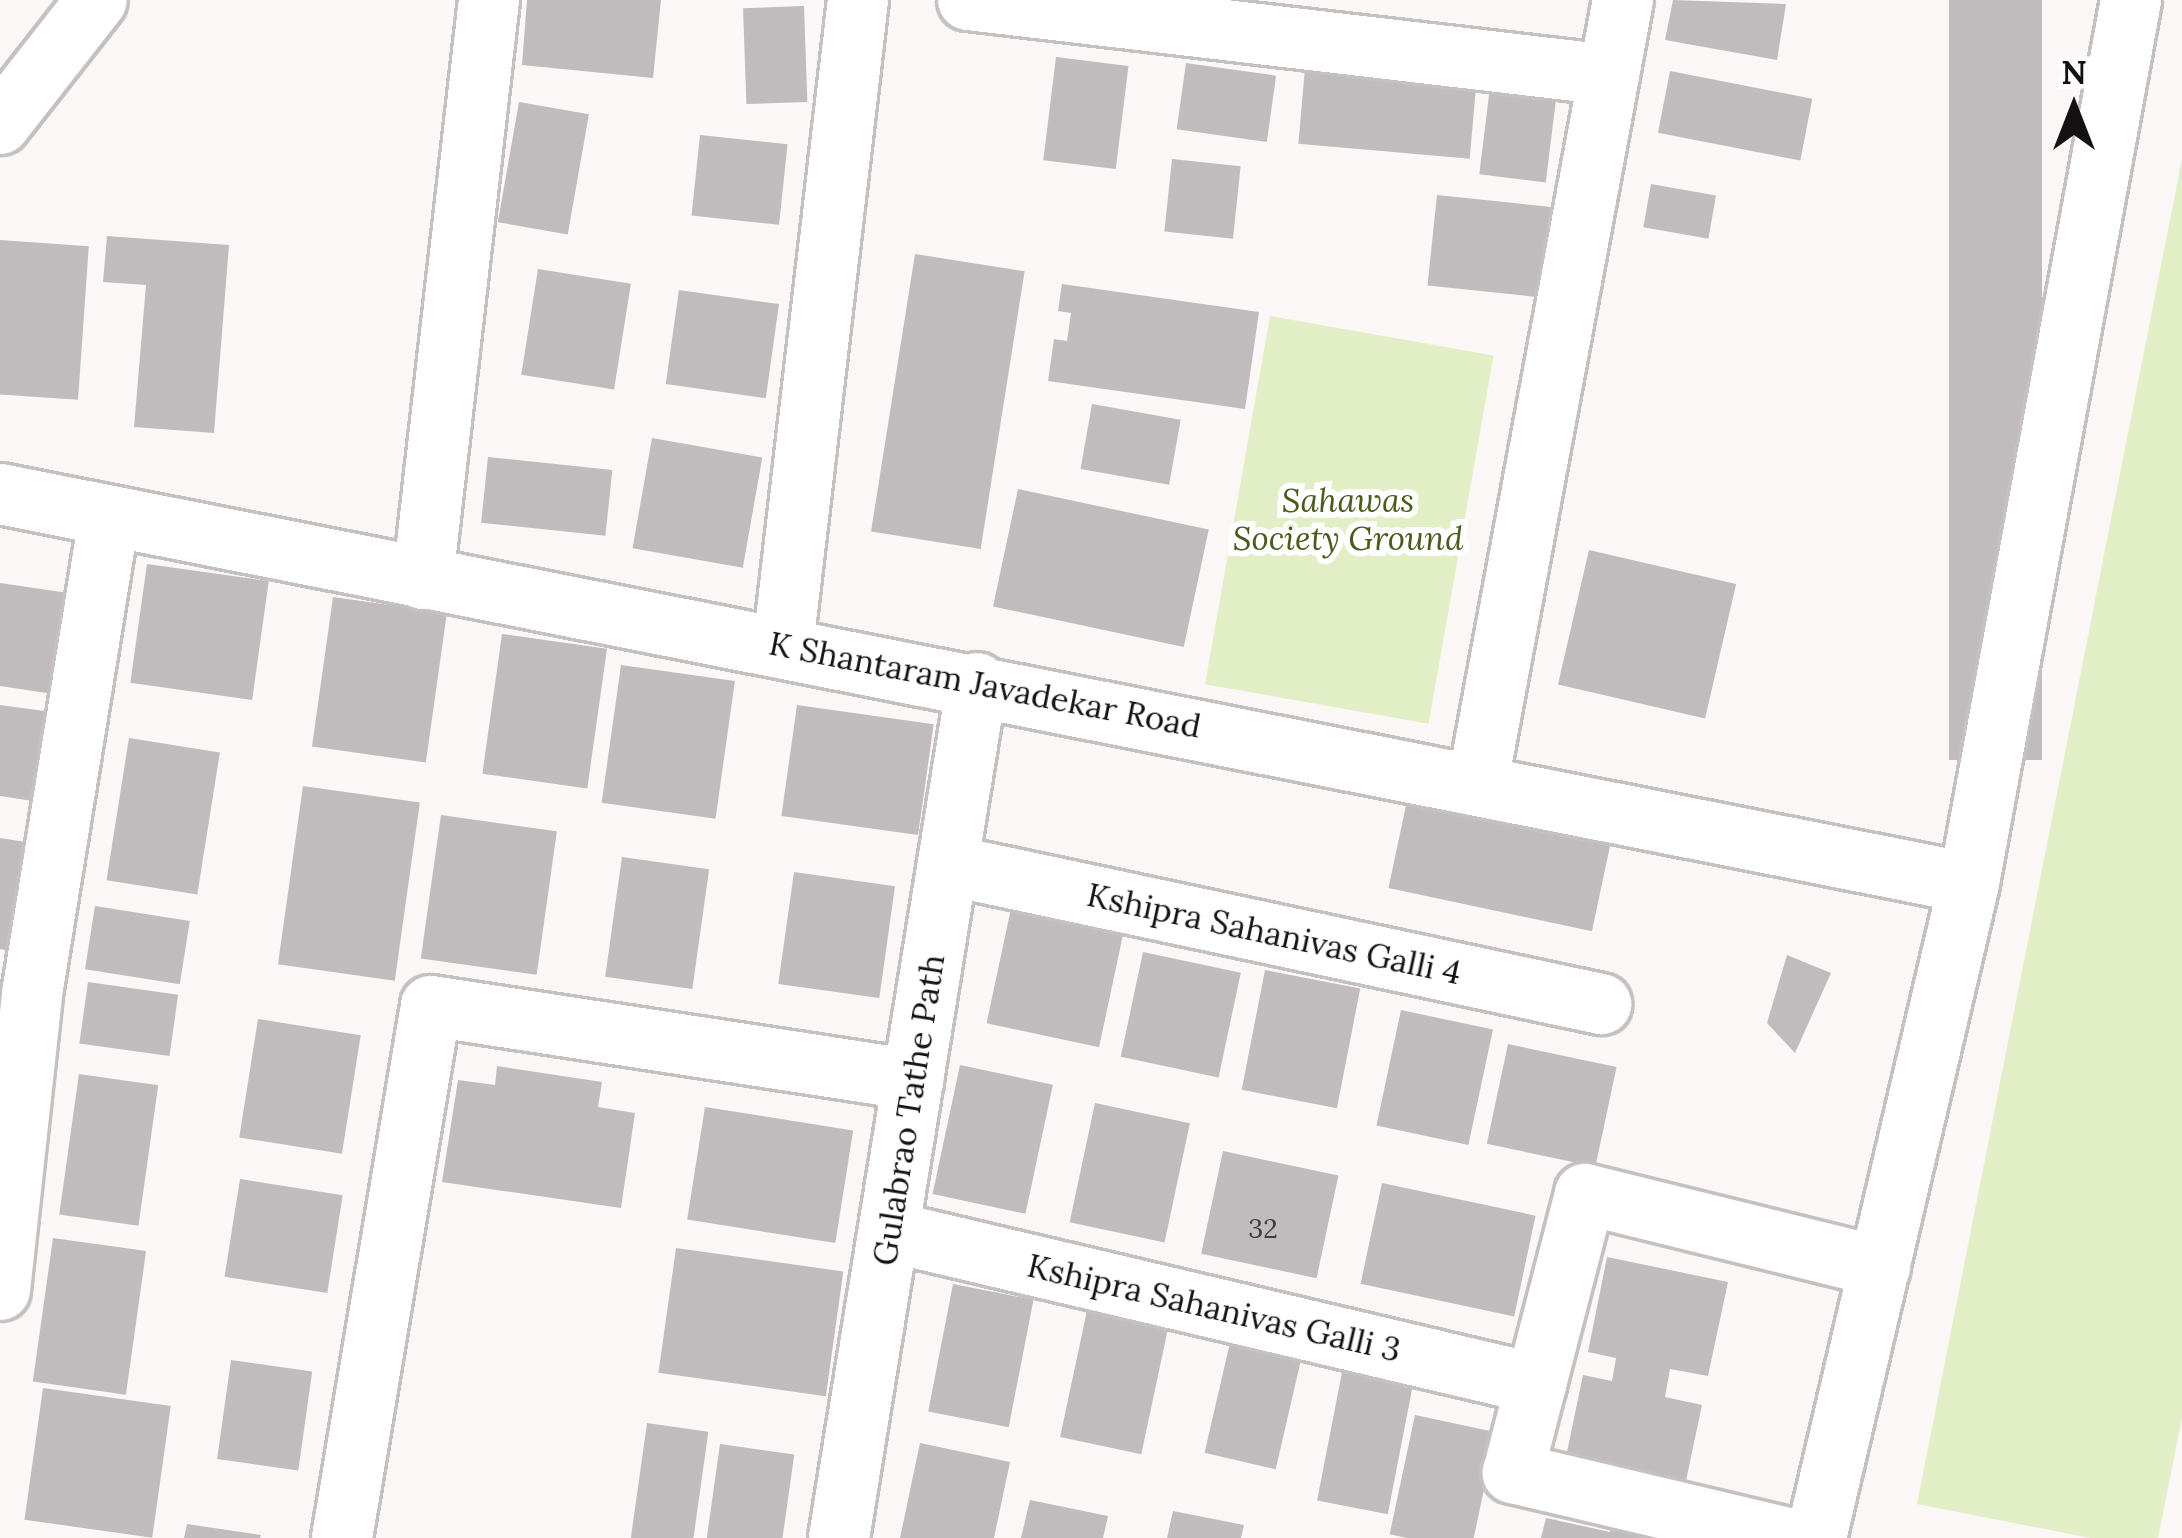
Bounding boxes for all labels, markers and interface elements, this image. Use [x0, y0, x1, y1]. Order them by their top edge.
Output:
north arrow [2014, 48, 2134, 168]
text: N [2061, 51, 2087, 93]
park label: Sahawas Society Ground [1233, 481, 1463, 559]
street label: K Shantaram Javadekar Road [766, 624, 1204, 746]
street label: Kshipra Sahanivas Galli 4 [1083, 875, 1465, 993]
street label: Gulabrao Tathe Path [865, 952, 953, 1268]
house number: 32 [1248, 1213, 1278, 1245]
street label: Kshipra Sahanivas Galli 3 [1023, 1246, 1405, 1370]

